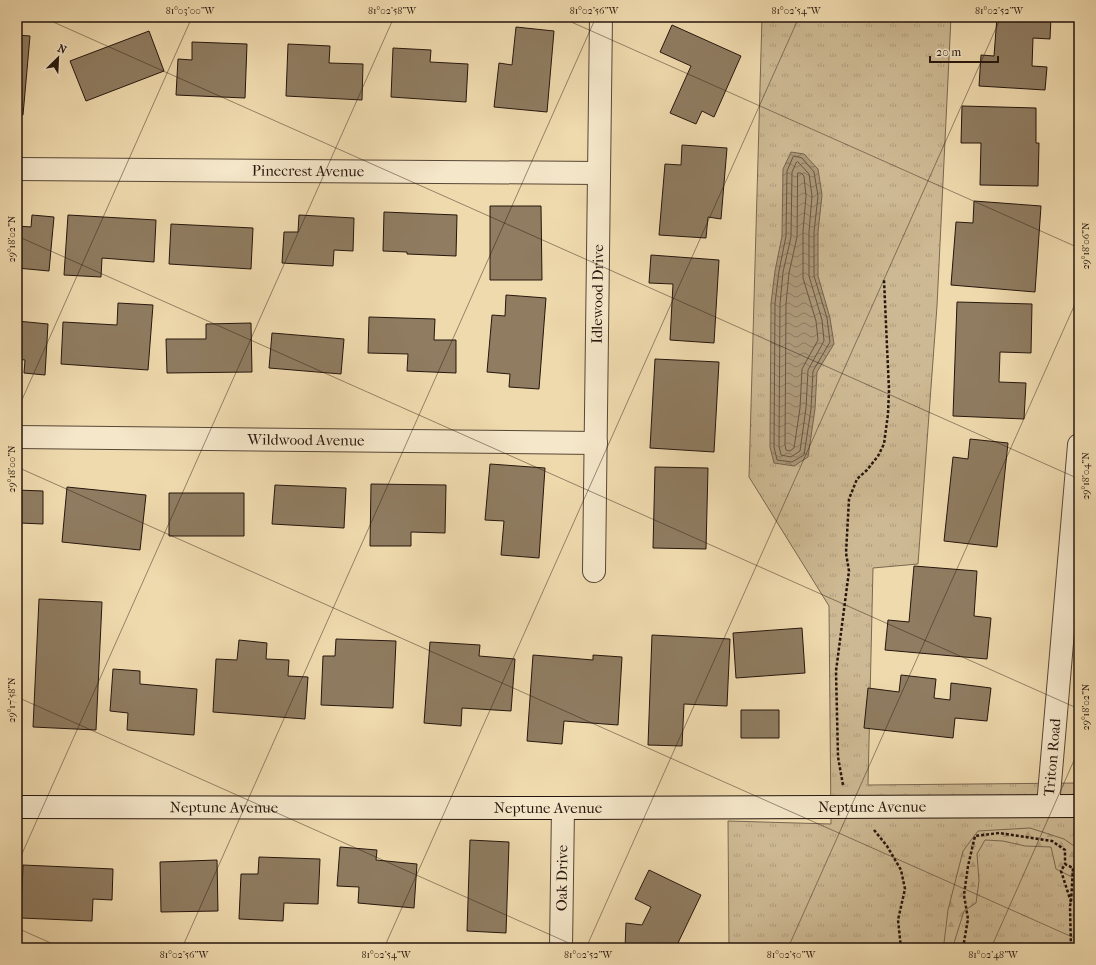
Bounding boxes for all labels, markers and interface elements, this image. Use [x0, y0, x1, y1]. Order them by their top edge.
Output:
text: 81°03'00"W [166, 5, 216, 17]
text: 81°02'58"W [368, 5, 417, 17]
text: 81°02'56"W [570, 5, 619, 17]
text: 81°02'54"W [772, 5, 822, 17]
text: 81°02'52"W [975, 5, 1024, 17]
north arrow [38, 38, 78, 78]
scale bar [930, 38, 998, 64]
text: N [55, 42, 69, 57]
text: 20 m [936, 45, 961, 59]
street label: Pinecrest Avenue [252, 162, 365, 180]
text: 29°18'02"N [6, 215, 18, 262]
text: 29°18'06"N [1080, 222, 1092, 270]
street label: Idlewood Drive [588, 244, 607, 344]
street label: Wildwood Avenue [246, 430, 365, 450]
text: 29°18'00"N [6, 445, 18, 493]
text: 29°18'04"N [1080, 452, 1092, 500]
text: 29°17'58"N [6, 677, 18, 723]
text: 29°18'02"N [1080, 683, 1092, 730]
street label: Triton Road [1040, 717, 1065, 797]
street label: Neptune Avenue [170, 798, 279, 816]
street label: Neptune Avenue [818, 798, 927, 816]
street label: Neptune Avenue [494, 799, 603, 817]
street label: Oak Drive [553, 844, 571, 911]
text: 81°02'56"W [160, 949, 209, 961]
text: 81°02'54"W [362, 949, 412, 961]
text: 81°02'52"W [564, 949, 613, 961]
text: 81°02'50"W [767, 949, 816, 961]
text: 81°02'48"W [968, 949, 1019, 961]

